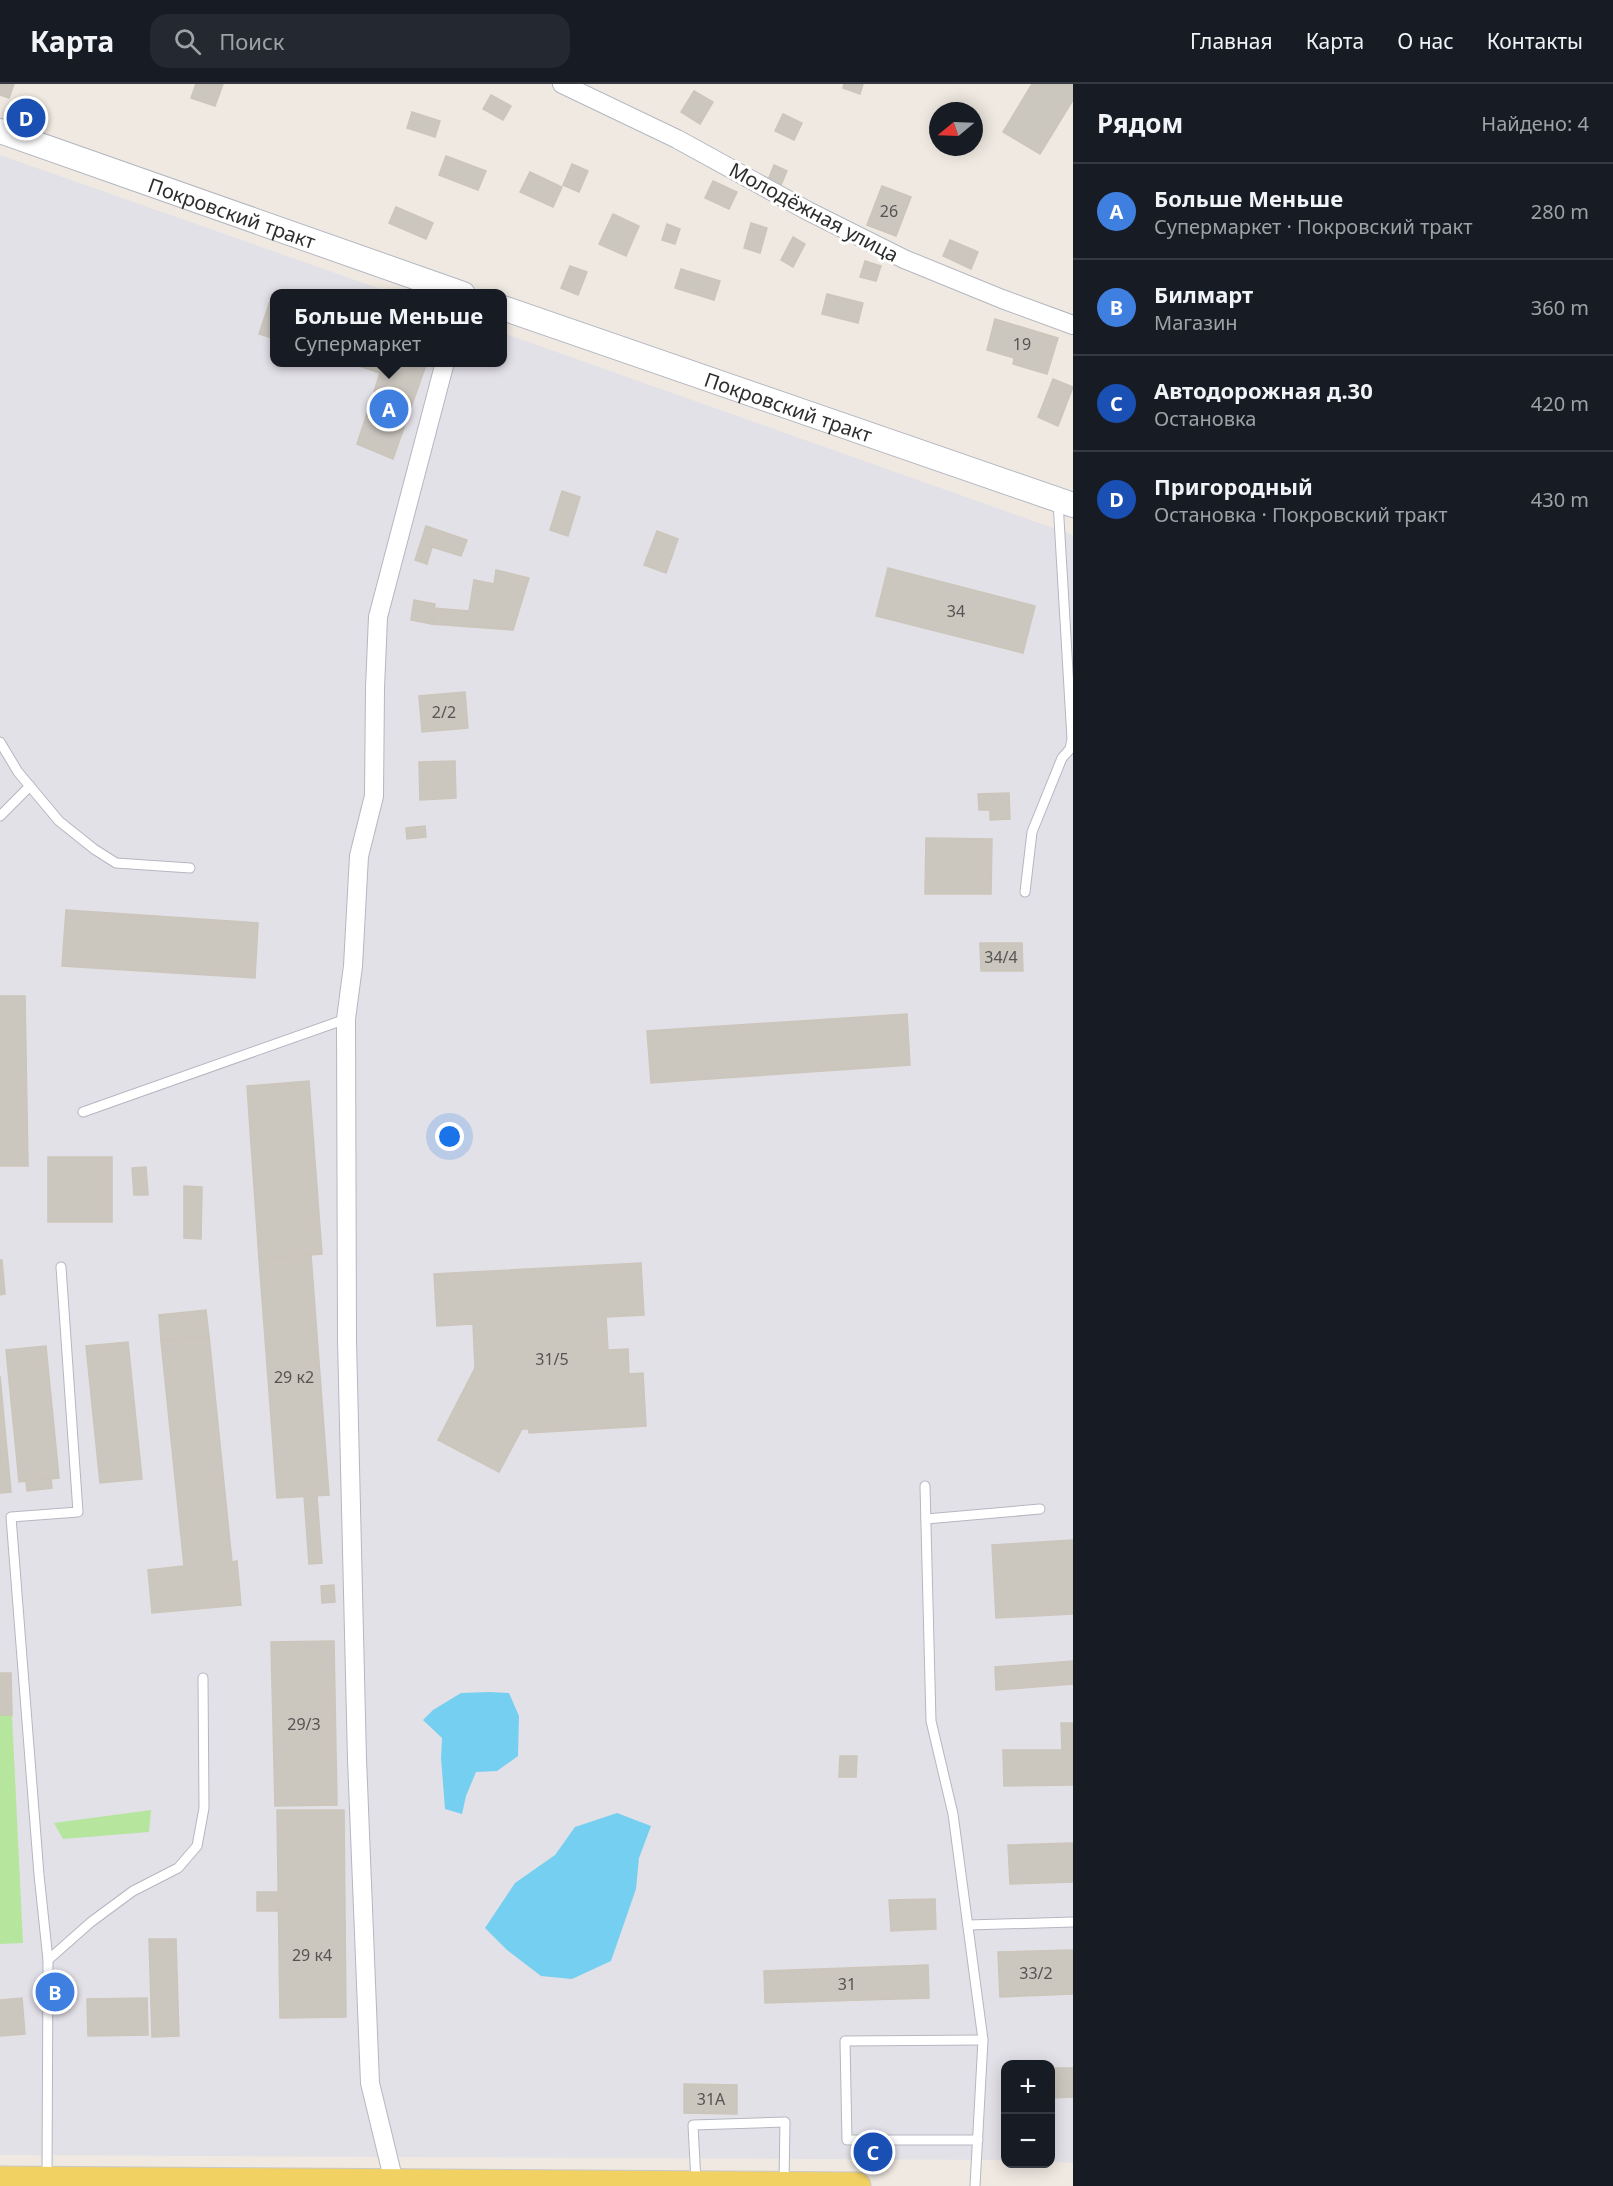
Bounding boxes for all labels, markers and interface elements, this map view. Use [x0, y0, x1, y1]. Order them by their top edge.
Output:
search box [150, 14, 570, 68]
text: Карта [30, 22, 114, 60]
icon: search [171, 25, 204, 58]
text: Поиск [219, 26, 285, 56]
text: Главная [1190, 27, 1273, 55]
text: Карта [1306, 27, 1364, 55]
text: О нас [1397, 27, 1454, 55]
text: Контакты [1487, 27, 1583, 55]
pin: D [6, 96, 46, 141]
north arrow [929, 102, 983, 156]
text: Рядом [1097, 105, 1183, 141]
text: Найдено: 4 [1481, 110, 1589, 137]
street label: Молодёжная улица [725, 156, 903, 268]
street label: Покровский тракт [145, 171, 319, 255]
text: Больше Меньше [1154, 183, 1343, 213]
text: A [1110, 198, 1123, 225]
text: 280 m [1531, 198, 1589, 225]
house number: 26 [880, 200, 898, 222]
text: Супермаркет · Покровский тракт [1154, 213, 1473, 240]
text: Билмарт [1154, 279, 1253, 309]
popup [270, 289, 507, 367]
text: B [1110, 294, 1123, 321]
text: 360 m [1531, 294, 1589, 321]
text: Больше Меньше [294, 300, 483, 330]
text: Магазин [1154, 309, 1238, 336]
text: Супермаркет [294, 330, 421, 357]
house number: 19 [1013, 333, 1031, 355]
street label: Покровский тракт [701, 365, 876, 448]
text: Автодорожная д.30 [1154, 375, 1373, 405]
pin: A [370, 386, 408, 432]
text: C [1110, 390, 1123, 417]
text: 420 m [1531, 390, 1589, 417]
text: Остановка [1154, 405, 1256, 432]
text: Пригородный [1154, 471, 1313, 501]
text: D [1109, 486, 1124, 513]
text: 430 m [1531, 486, 1589, 513]
text: Остановка · Покровский тракт [1154, 501, 1448, 528]
house number: 34 [947, 600, 965, 622]
house number: 2/2 [432, 701, 456, 723]
house number: 34/4 [984, 946, 1018, 968]
your location [435, 1122, 464, 1151]
house number: 31/5 [535, 1348, 569, 1370]
house number: 29 к2 [274, 1366, 314, 1388]
house number: 29/3 [287, 1713, 321, 1735]
house number: 29 к4 [292, 1944, 332, 1966]
house number: 33/2 [1019, 1962, 1053, 1984]
pin: B [36, 1970, 74, 2014]
house number: 31 [838, 1973, 856, 1995]
map controls [1001, 2060, 1055, 2168]
button: + [1001, 2060, 1055, 2114]
house number: 31А [697, 2088, 726, 2110]
button: − [1001, 2114, 1055, 2168]
pin: C [854, 2130, 892, 2174]

